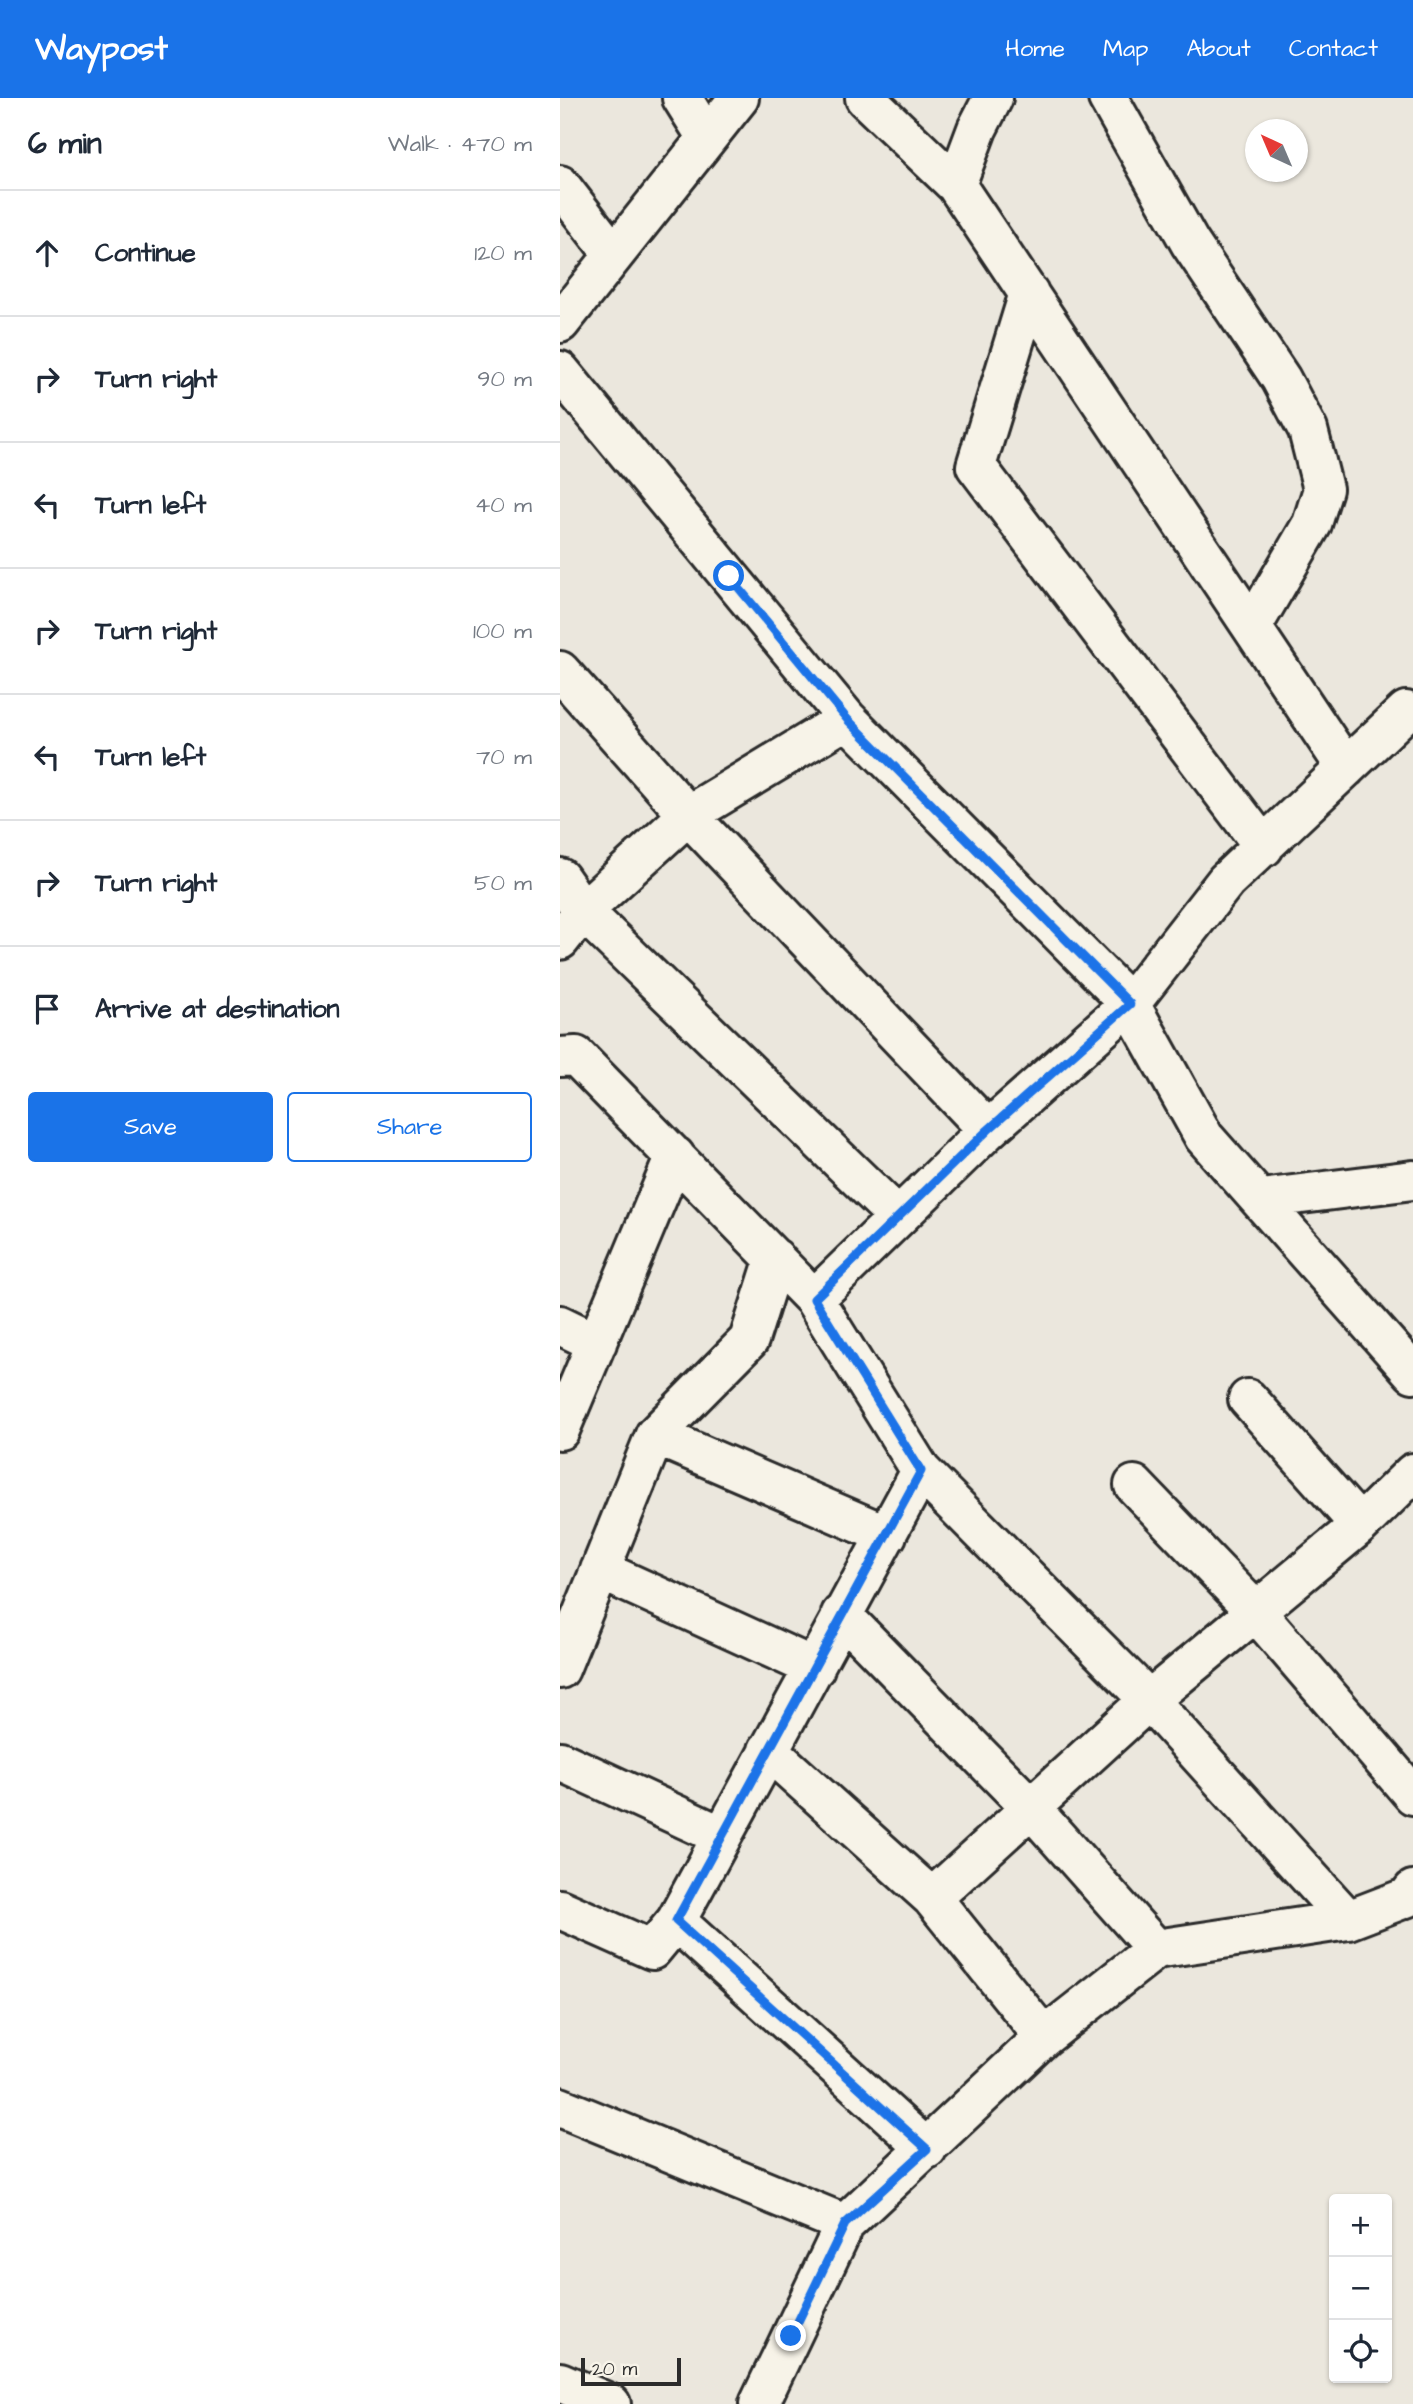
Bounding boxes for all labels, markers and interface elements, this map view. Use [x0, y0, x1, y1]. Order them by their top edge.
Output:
text: Waypost [35, 26, 168, 72]
text: Home [1005, 32, 1065, 66]
text: Map [1103, 32, 1148, 66]
text: About [1186, 32, 1251, 66]
text: Contact [1289, 32, 1378, 66]
north arrow [1245, 119, 1308, 182]
text: 6 min [28, 123, 102, 165]
text: Walk · 470 m [388, 128, 532, 160]
icon: ahead [28, 234, 66, 272]
text: Continue [95, 235, 196, 271]
text: 120 m [474, 237, 532, 269]
icon: right [28, 360, 66, 398]
text: Turn right [95, 361, 217, 397]
text: 90 m [477, 363, 532, 395]
icon: left [28, 486, 66, 524]
text: Turn left [95, 487, 206, 523]
text: 40 m [475, 489, 532, 521]
route start [713, 560, 744, 591]
icon: right [28, 612, 66, 650]
text: Turn right [95, 613, 217, 649]
text: 100 m [473, 615, 532, 647]
icon: left [28, 738, 66, 776]
text: Turn left [95, 739, 206, 775]
text: 70 m [476, 741, 532, 773]
icon: right [28, 864, 66, 902]
text: Turn right [95, 865, 217, 901]
text: 50 m [474, 867, 532, 899]
icon: arrive [28, 990, 66, 1028]
text: Arrive at destination [95, 991, 340, 1027]
button: Save [28, 1092, 273, 1162]
button: Share [287, 1092, 532, 1162]
map controls [1329, 2194, 1392, 2383]
button: + [1329, 2194, 1392, 2257]
button: − [1329, 2257, 1392, 2320]
route end [775, 2320, 806, 2351]
button: locate [1329, 2320, 1392, 2383]
scale bar [581, 2355, 681, 2387]
text: 20 m [592, 2356, 637, 2383]

